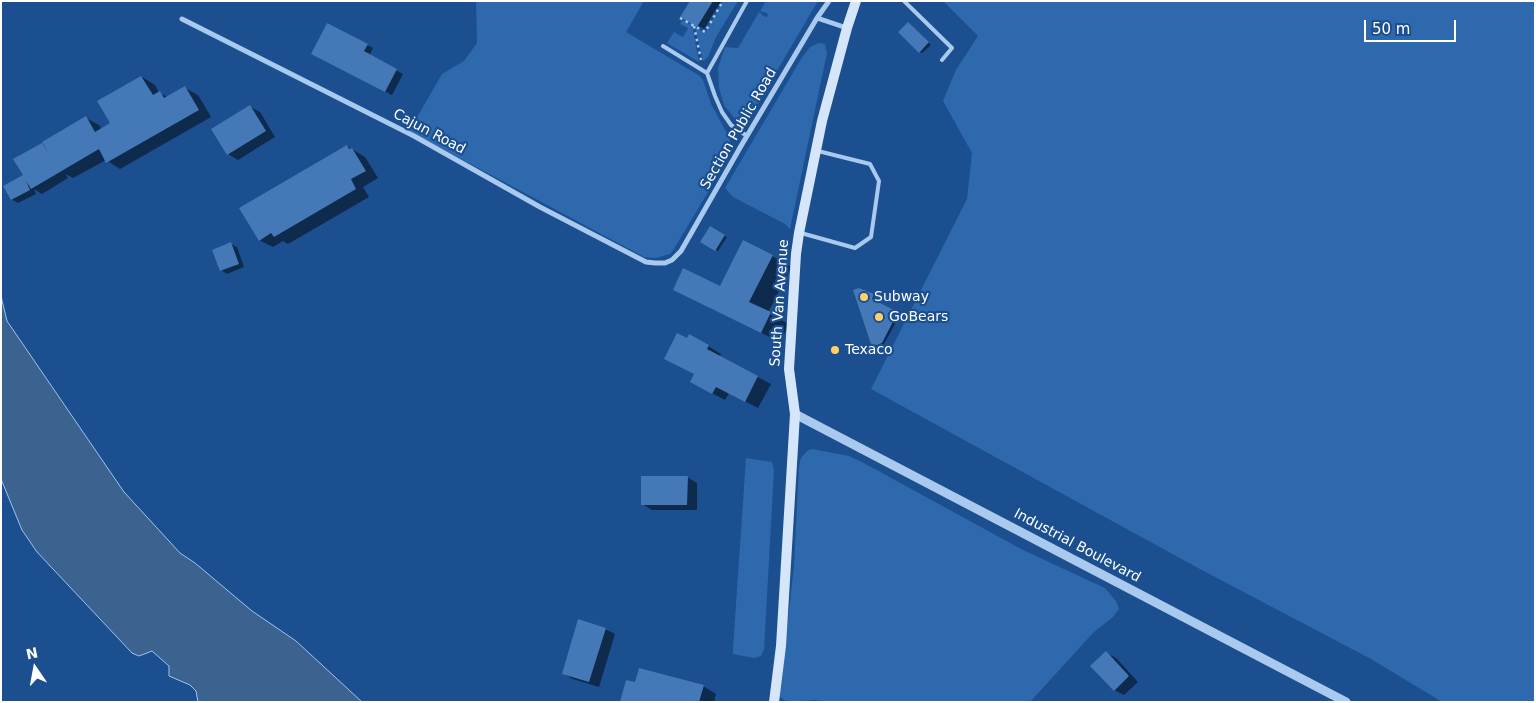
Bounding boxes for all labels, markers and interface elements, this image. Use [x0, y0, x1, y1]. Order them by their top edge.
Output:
scale bar [1366, 10, 1458, 42]
text: 50 m [1372, 20, 1410, 38]
street label: Section Public Road [697, 65, 781, 193]
street label: Cajun Road [390, 106, 468, 158]
street label: South Van Avenue [767, 239, 793, 367]
place label: Subway [874, 289, 929, 305]
marker: Subway [858, 291, 870, 303]
place label: GoBears [889, 309, 948, 325]
marker: GoBears [873, 311, 885, 323]
place label: Texaco [845, 342, 893, 358]
marker: Texaco [829, 344, 841, 356]
street label: Industrial Boulevard [1011, 506, 1143, 586]
north arrow [10, 643, 60, 693]
text: N [24, 644, 39, 662]

